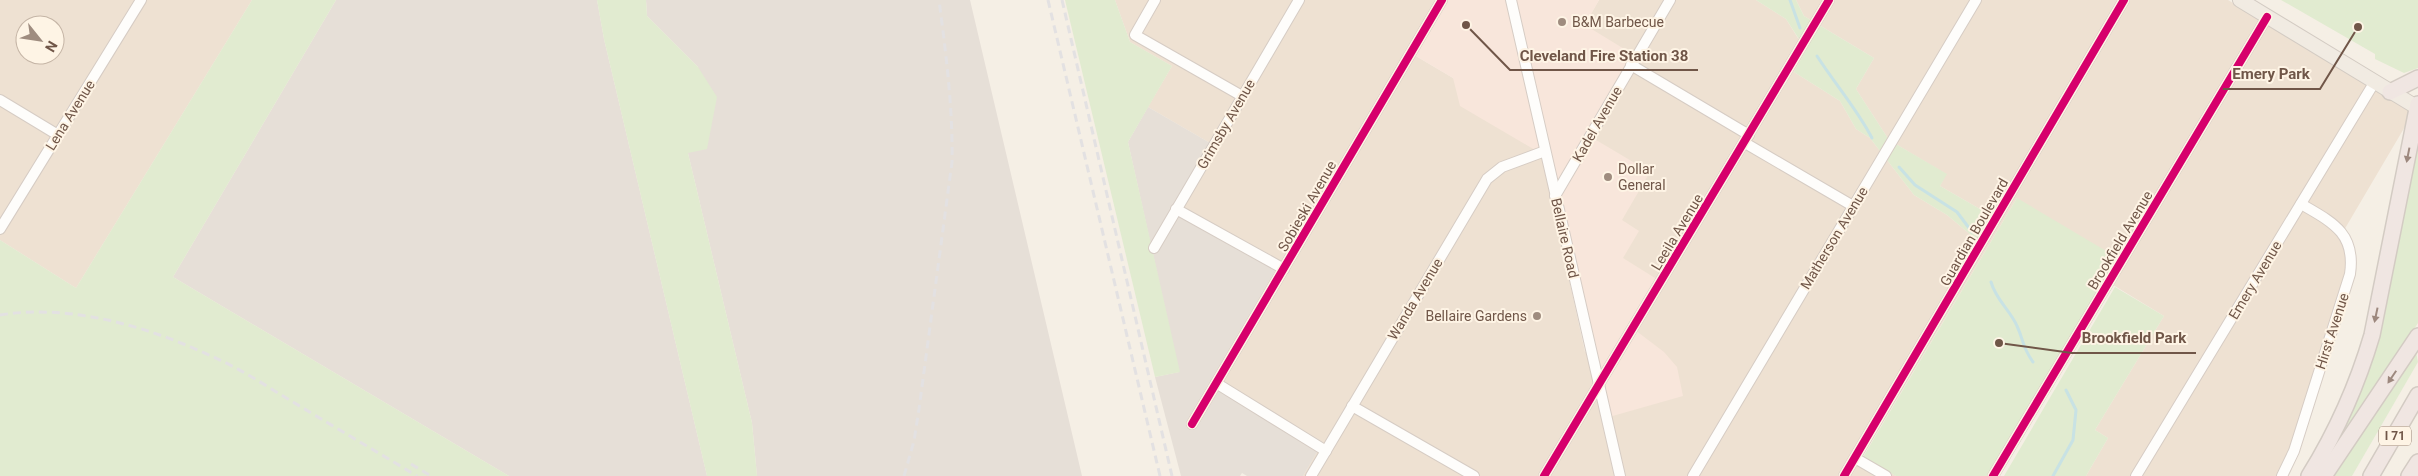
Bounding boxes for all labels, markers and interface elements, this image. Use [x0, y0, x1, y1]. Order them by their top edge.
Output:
place label: B&M Barbecue [1572, 14, 1664, 30]
north arrow [15, 15, 65, 65]
marker: B&M Barbecue [1556, 16, 1568, 28]
text: N [42, 38, 61, 55]
callout: Cleveland Fire Station 38 [1510, 40, 1698, 70]
text: Cleveland Fire Station 38 [1520, 47, 1688, 65]
callout: Emery Park [2223, 59, 2320, 89]
text: Emery Park [2232, 65, 2311, 83]
street label: Grimsby Avenue [1194, 76, 1258, 172]
street label: Lena Avenue [42, 77, 98, 153]
street label: Kadel Avenue [1569, 83, 1625, 165]
one-way arrow [2403, 148, 2411, 164]
street label: Sobieski Avenue [1275, 158, 1339, 254]
place label: Dollar General [1618, 161, 1666, 193]
marker: Dollar General [1602, 171, 1614, 183]
street label: Guardian Boulevard [1937, 175, 2011, 289]
street label: Matherson Avenue [1797, 184, 1871, 292]
street label: Brookfield Avenue [2084, 188, 2156, 292]
street label: Leeila Avenue [1648, 191, 1706, 273]
street label: Bellaire Road [1548, 196, 1582, 280]
street label: Emery Avenue [2225, 238, 2285, 322]
street label: Wanda Avenue [1384, 255, 1446, 343]
street label: Hirst Avenue [2312, 291, 2352, 371]
one-way arrow [2372, 307, 2380, 323]
place label: Bellaire Gardens [1425, 308, 1527, 324]
marker: Bellaire Gardens [1531, 310, 1543, 322]
callout: Brookfield Park [2072, 323, 2196, 353]
text: Brookfield Park [2082, 329, 2187, 347]
one-way arrow [2387, 371, 2397, 384]
road number: I 71 [2379, 426, 2411, 446]

